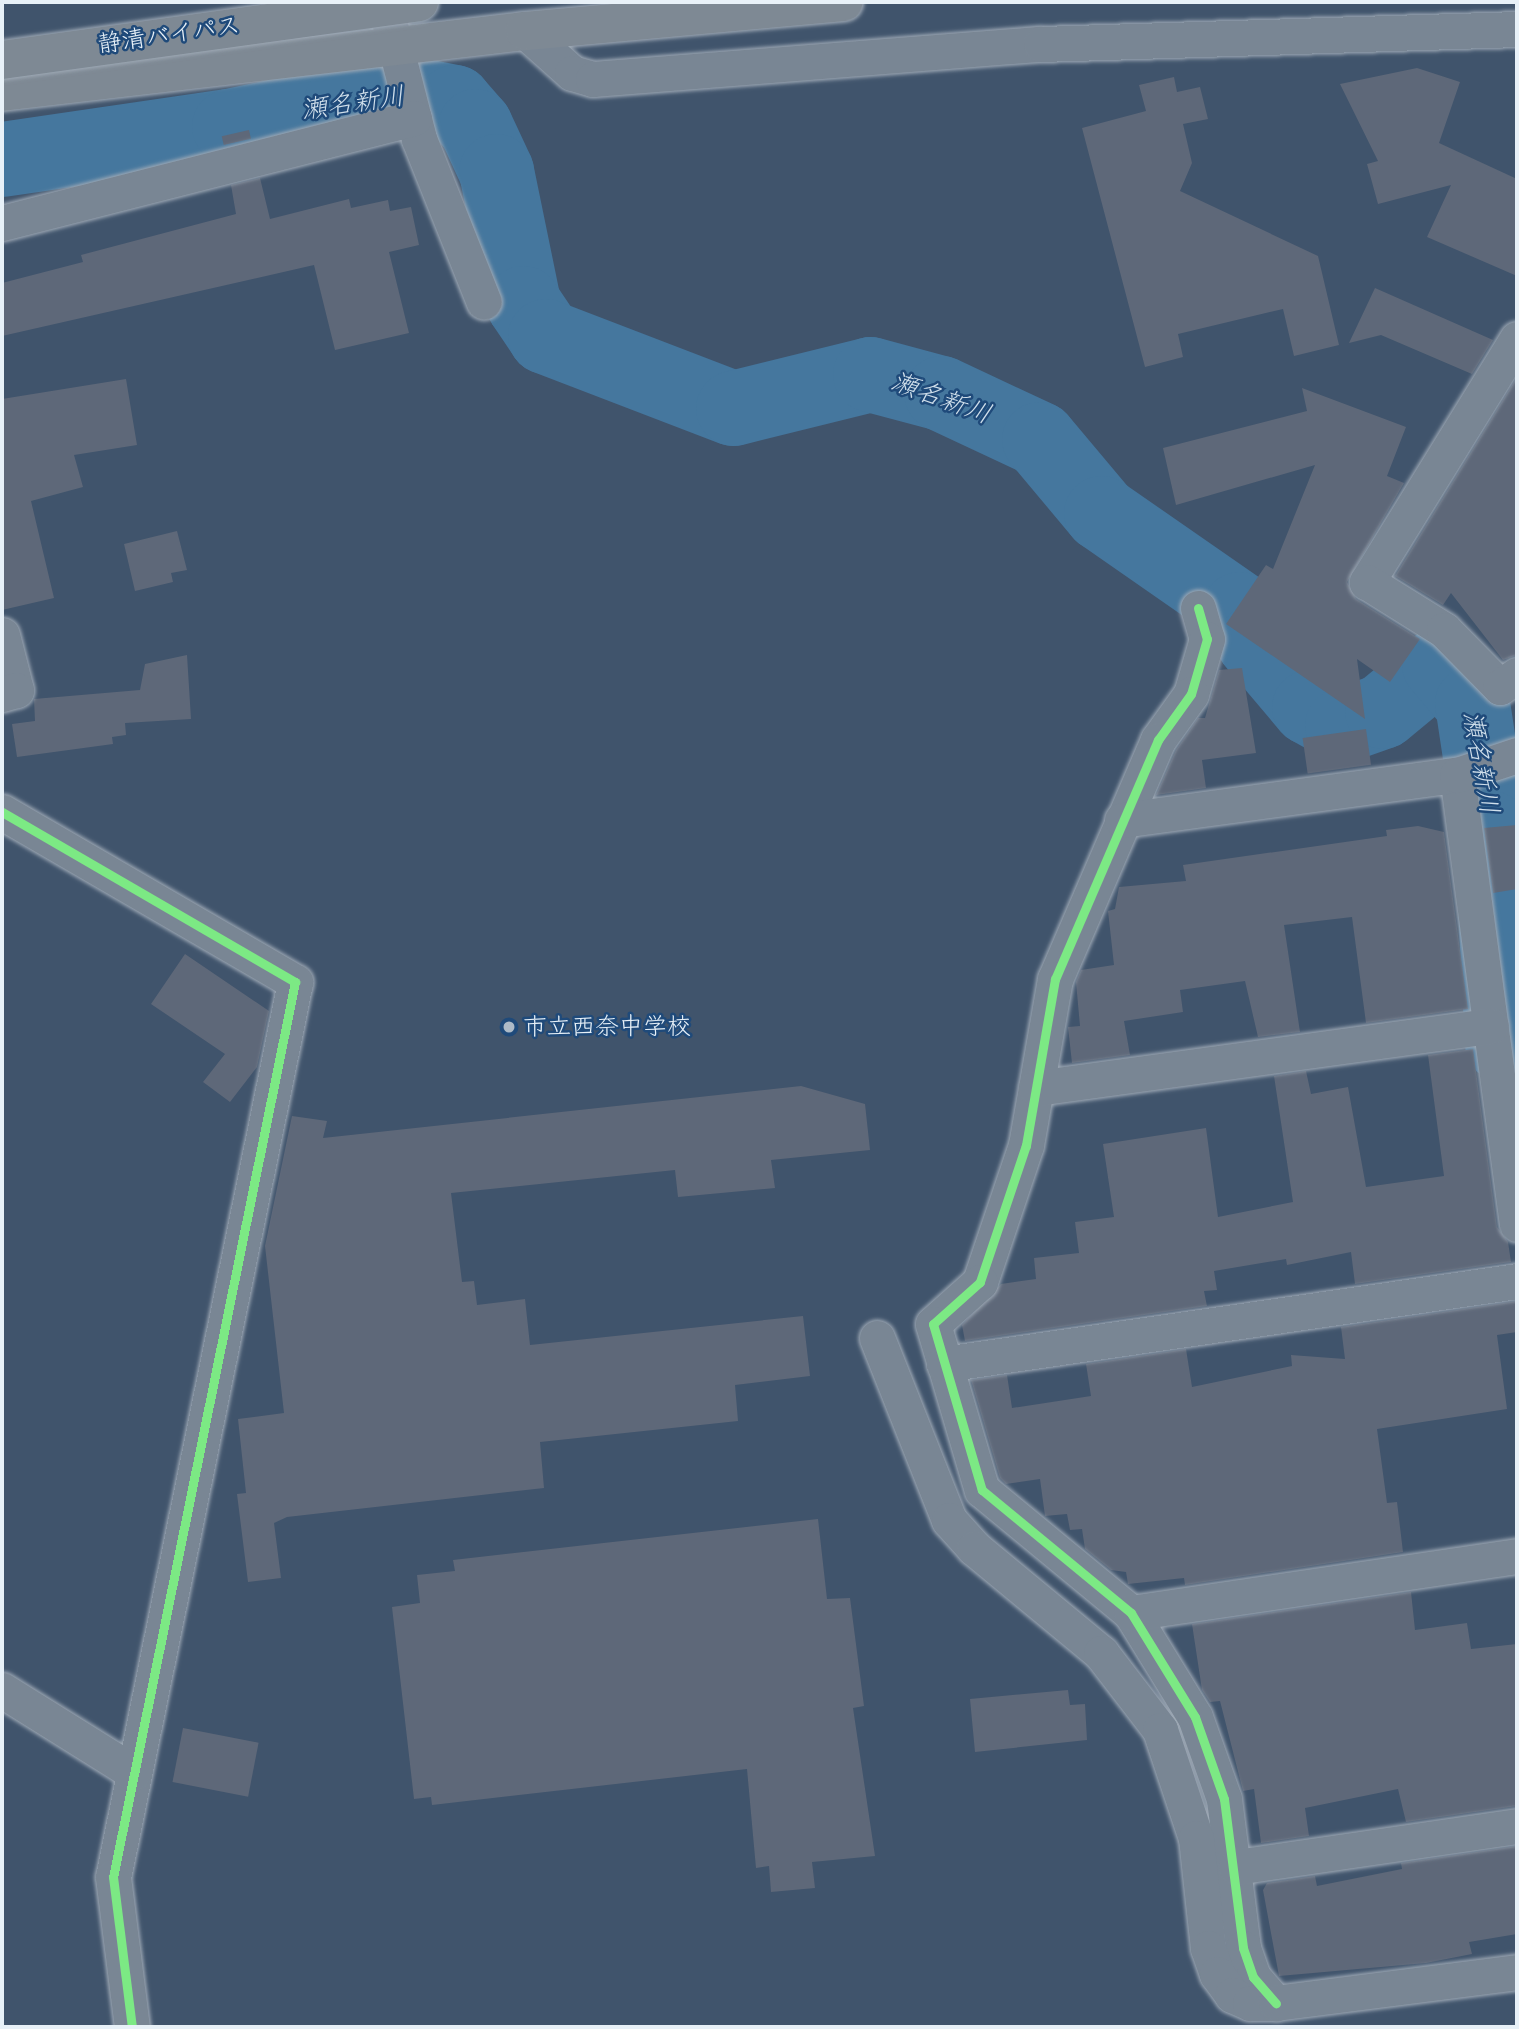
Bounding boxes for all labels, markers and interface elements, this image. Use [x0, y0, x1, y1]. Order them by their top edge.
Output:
street label: 静清バイパス [96, 11, 242, 59]
water label: 瀬名新川 [299, 81, 407, 127]
water label: 瀬名新川 [887, 367, 995, 431]
water label: 瀬名新川 [1456, 709, 1504, 817]
place label: 市立西奈中学校 [523, 1013, 691, 1041]
marker: 市立西奈中学校 [501, 1019, 517, 1035]

